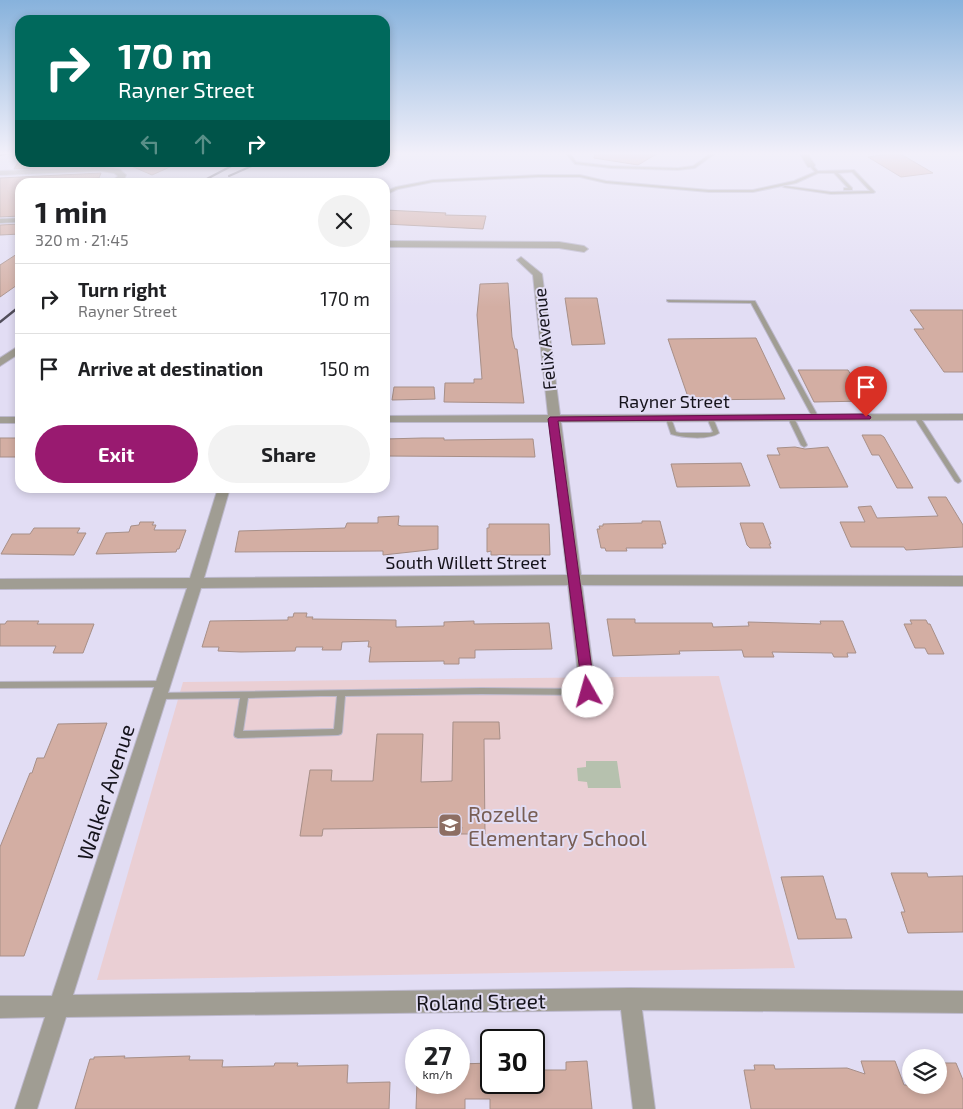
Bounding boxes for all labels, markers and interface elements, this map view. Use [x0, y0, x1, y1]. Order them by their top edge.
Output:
text: 170 m [118, 34, 212, 76]
icon: right [35, 35, 100, 100]
text: Rayner Street [118, 76, 254, 102]
icon: left [136, 130, 164, 158]
icon: ahead [189, 130, 217, 158]
icon: right [242, 130, 270, 158]
text: 1 min [35, 193, 107, 229]
button: close [318, 195, 370, 247]
text: 320 m · 21:45 [35, 230, 129, 249]
text: Turn right [78, 278, 166, 301]
icon: right [35, 285, 63, 313]
text: 170 m [320, 287, 370, 310]
street label: Felix Avenue [528, 287, 560, 391]
text: Rayner Street [78, 301, 177, 320]
icon: arrive [35, 355, 63, 383]
text: Arrive at destination [78, 357, 263, 380]
text: 150 m [320, 357, 370, 380]
pin [845, 366, 887, 417]
icon: arrive [852, 373, 880, 401]
street label: Rayner Street [618, 390, 730, 412]
button: Exit [35, 425, 198, 483]
button: Share [208, 425, 370, 483]
street label: South Willett Street [385, 551, 547, 573]
position arrow [561, 665, 613, 717]
street label: Walker Avenue [71, 721, 139, 863]
place label: Rozelle Elementary School [468, 801, 648, 850]
school or university icon: Rozelle Elementary School [437, 812, 463, 838]
street label: Roland Street [416, 987, 546, 1015]
speed limit sign: 30 [480, 1029, 545, 1094]
text: 27 [424, 1040, 451, 1070]
map controls [902, 1049, 947, 1094]
button: layers [902, 1049, 947, 1094]
text: km/h [423, 1067, 452, 1081]

